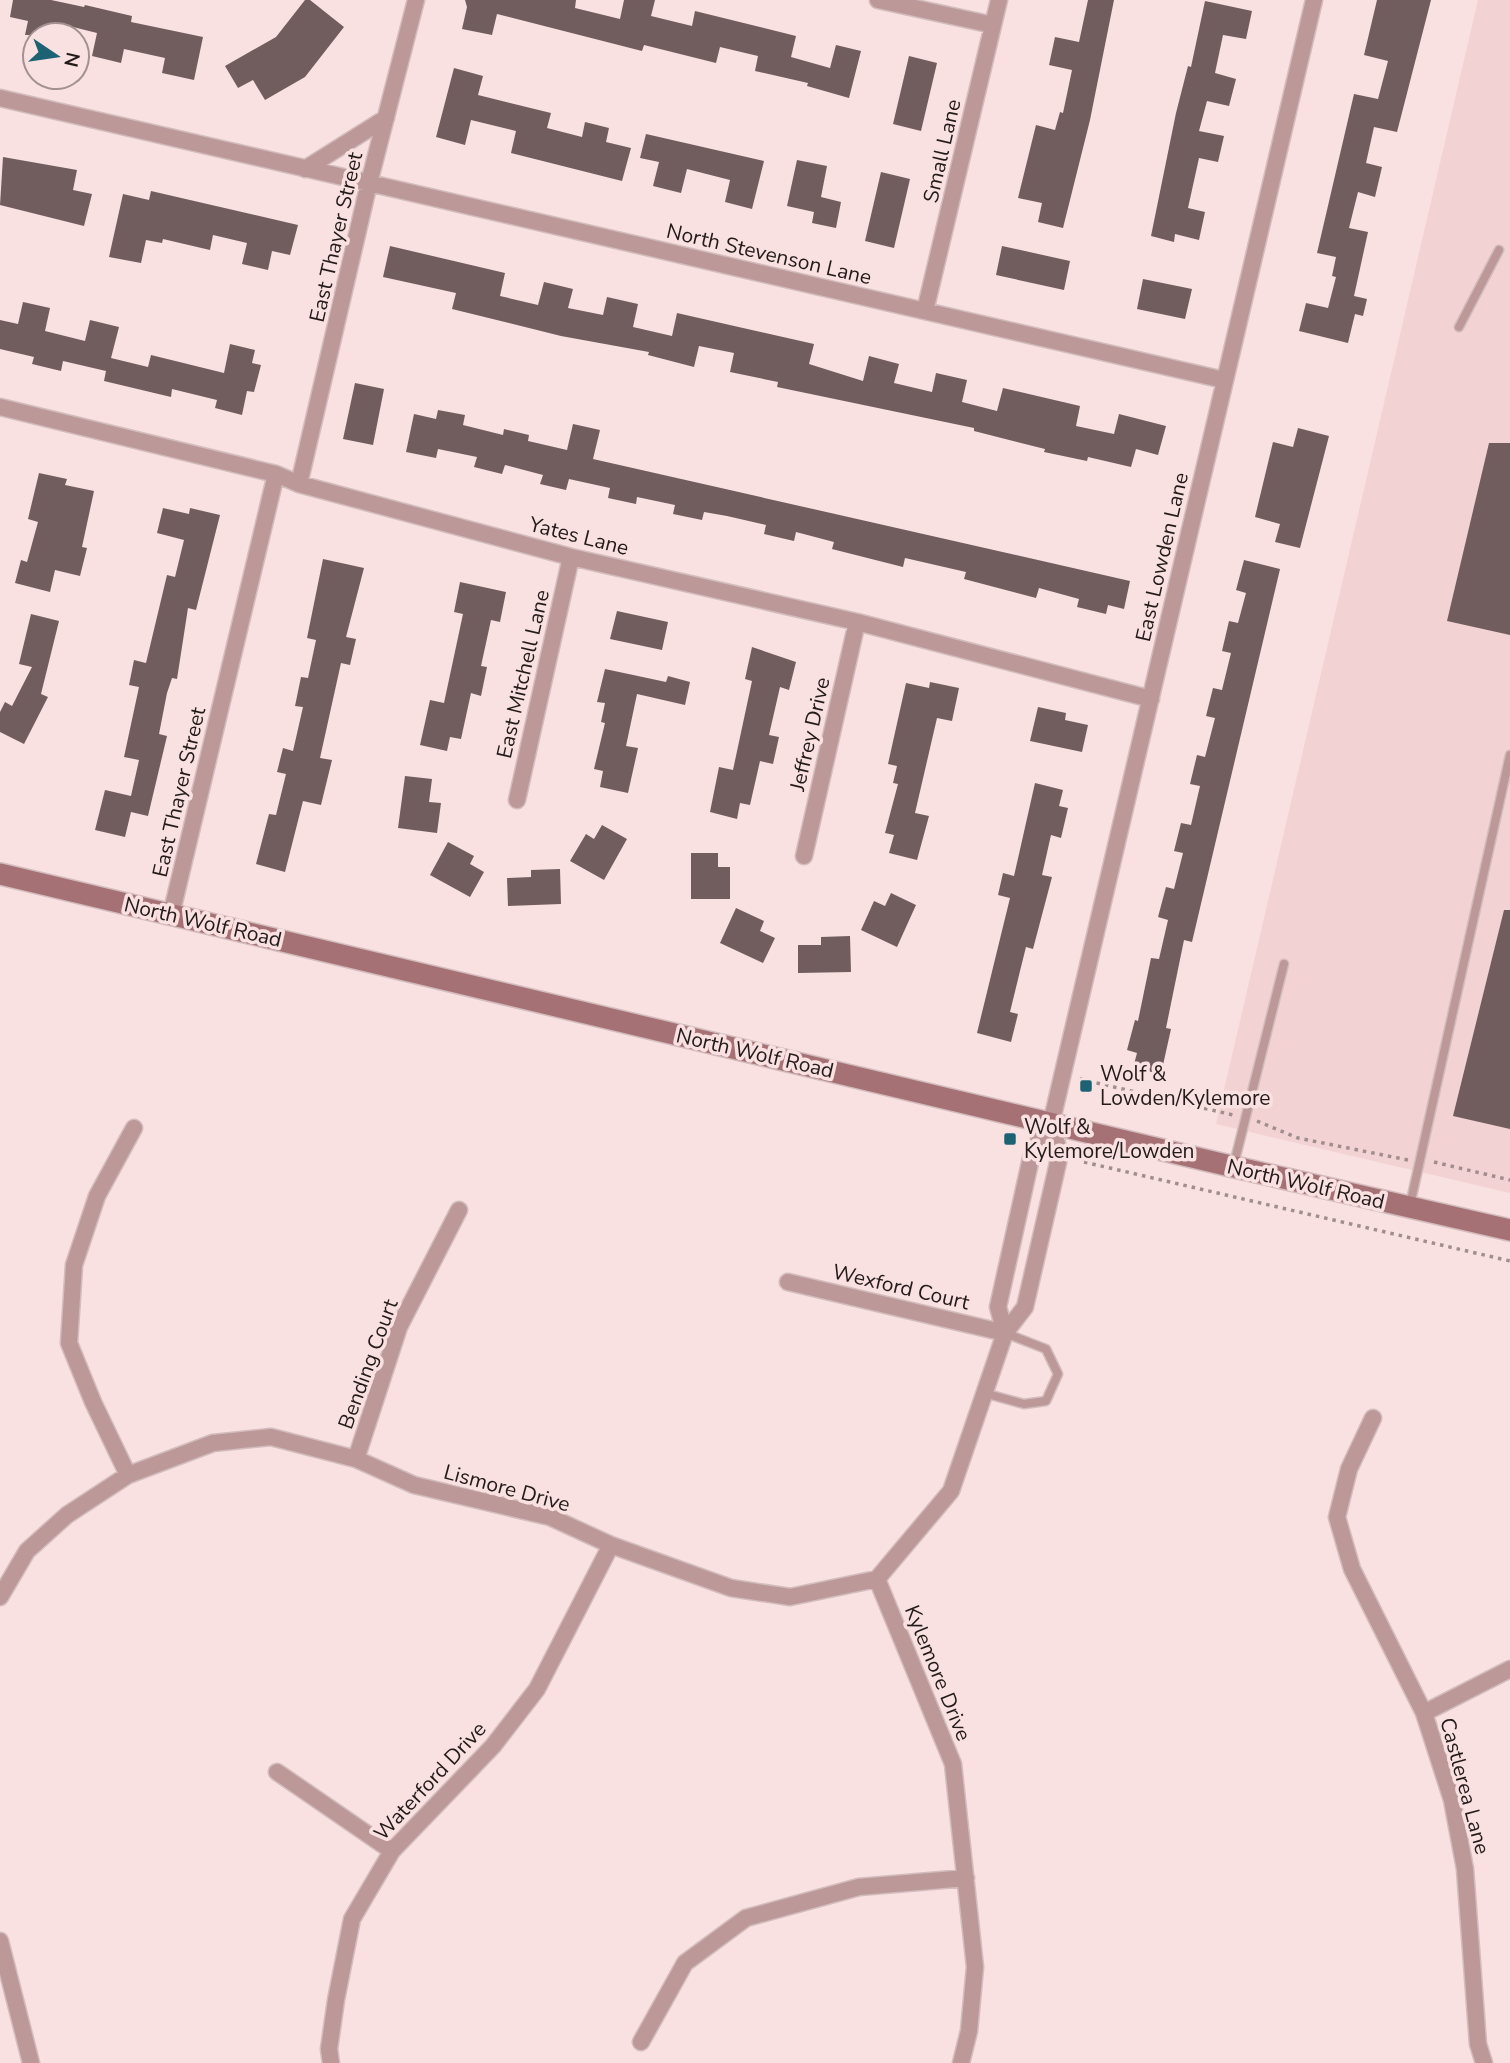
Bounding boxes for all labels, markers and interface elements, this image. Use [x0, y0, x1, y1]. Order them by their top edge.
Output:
north arrow [21, 21, 91, 91]
text: N [57, 50, 86, 69]
street label: Small Lane [916, 96, 968, 206]
street label: East Thayer Street [303, 149, 369, 325]
street label: North Stevenson Lane [664, 217, 874, 291]
street label: East Lowden Lane [1129, 470, 1195, 644]
street label: Yates Lane [525, 510, 632, 562]
street label: East Mitchell Lane [490, 587, 556, 761]
street label: Jeffrey Drive [783, 674, 837, 795]
street label: East Thayer Street [146, 704, 212, 880]
street label: North Wolf Road [121, 890, 285, 954]
street label: North Wolf Road [673, 1021, 837, 1085]
place label: Wolf & Lowden/Kylemore [1100, 1060, 1270, 1112]
marker: Wolf & Lowden/Kylemore [1078, 1078, 1094, 1094]
place label: Wolf & Kylemore/Lowden [1024, 1113, 1195, 1165]
marker: Wolf & Kylemore/Lowden [1002, 1131, 1018, 1147]
street label: North Wolf Road [1224, 1152, 1388, 1216]
street label: Wexford Court [830, 1258, 973, 1316]
street label: Bending Court [332, 1295, 405, 1433]
street label: Lismore Drive [441, 1458, 573, 1518]
street label: Kylemore Drive [898, 1601, 978, 1745]
street label: Castlerea Lane [1433, 1715, 1497, 1857]
street label: Waterford Drive [368, 1716, 492, 1846]

